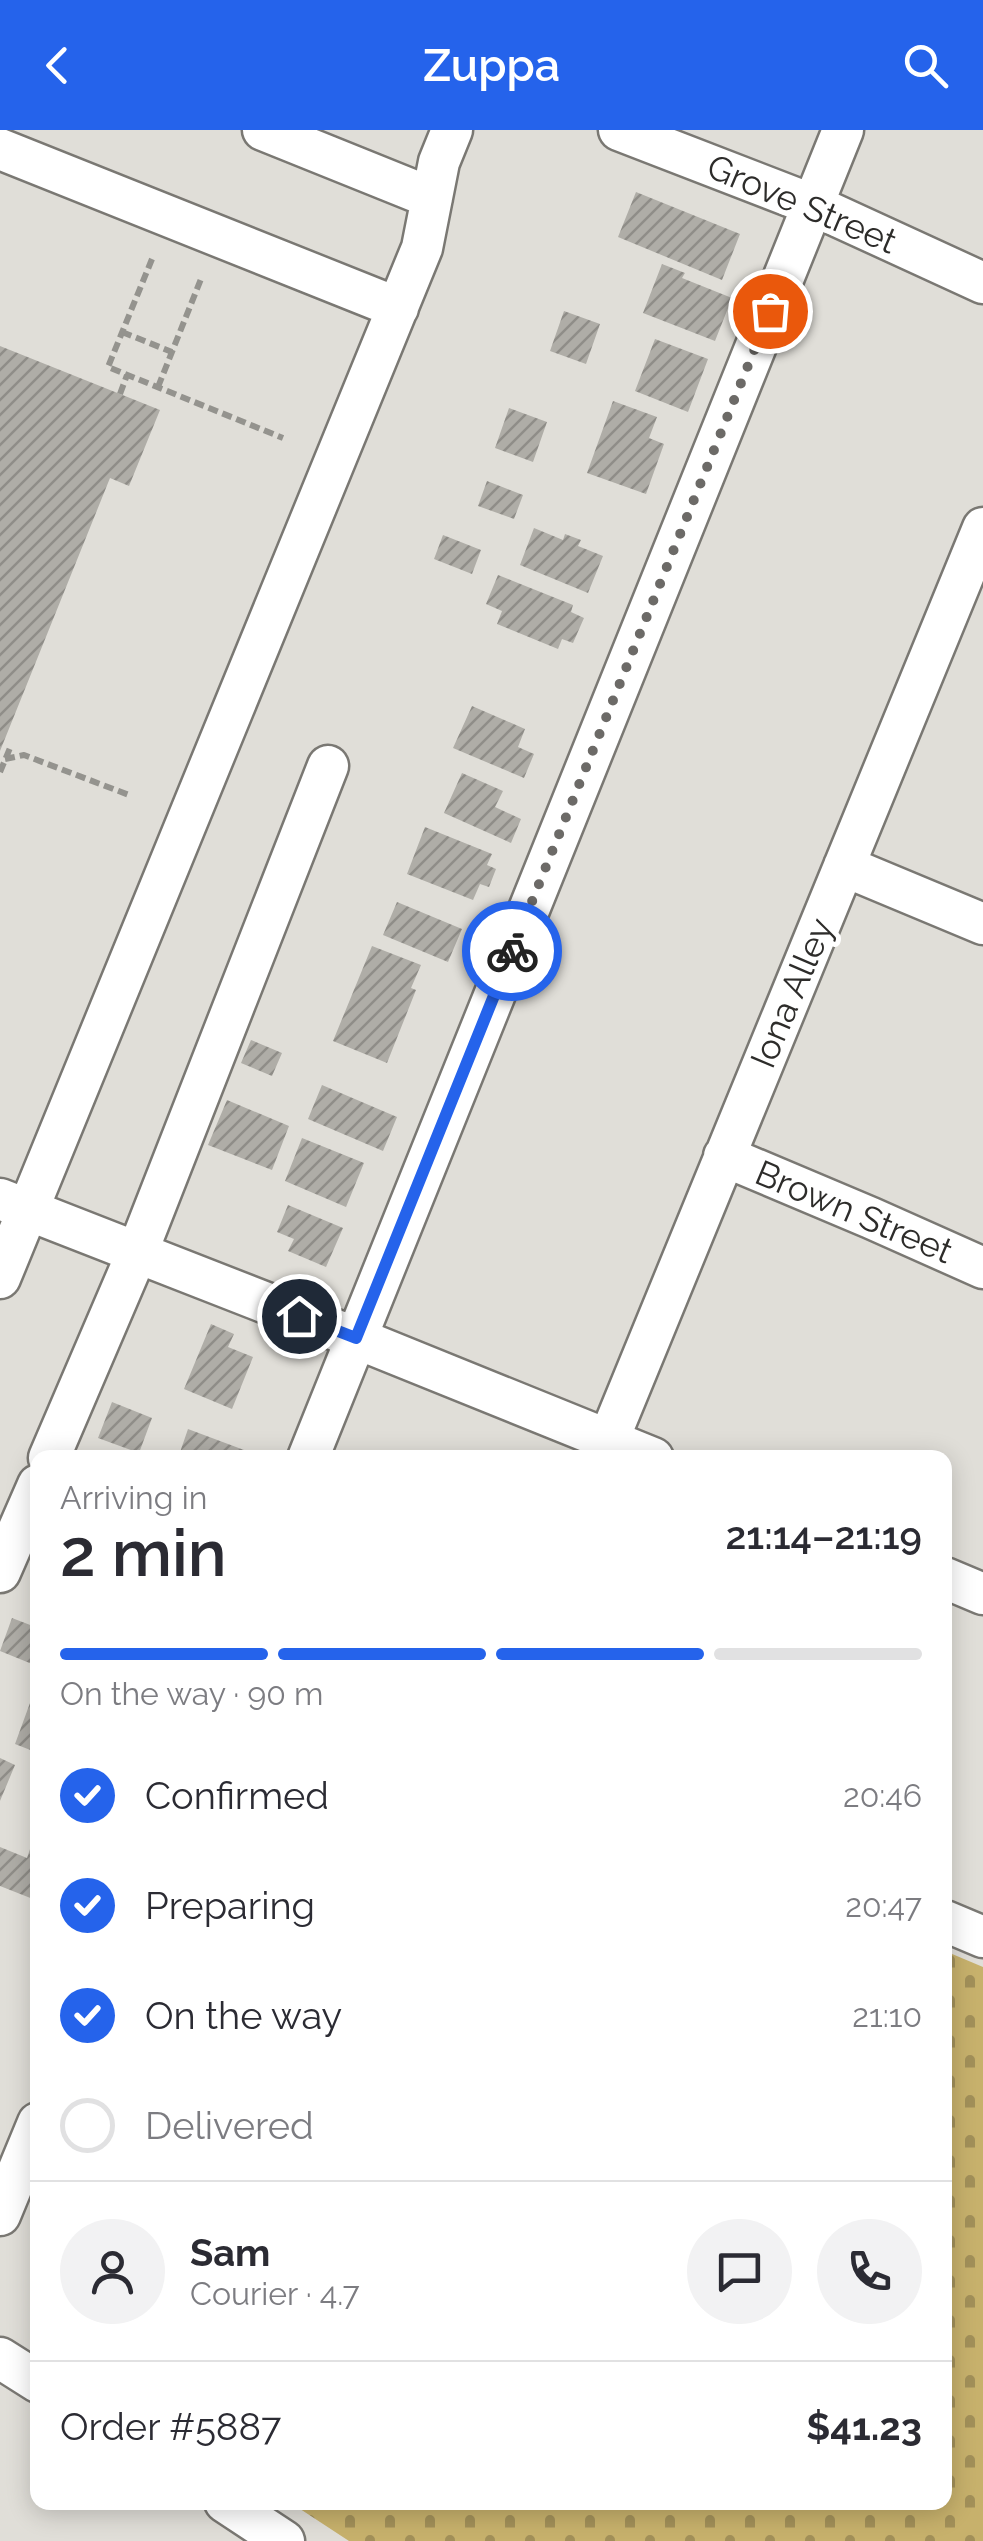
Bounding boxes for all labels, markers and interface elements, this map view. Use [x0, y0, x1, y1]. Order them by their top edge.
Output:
icon: back [30, 38, 85, 93]
icon: search [898, 38, 953, 93]
text: Zuppa [423, 39, 560, 92]
street label: Grove Street [701, 145, 903, 262]
pin [728, 269, 813, 354]
icon: bag [743, 284, 798, 339]
courier [462, 901, 562, 1001]
street label: Iona Alley [742, 912, 841, 1074]
icon: bike [485, 924, 540, 979]
street label: Brown Street [750, 1152, 959, 1272]
pin [257, 1274, 342, 1359]
icon: home [272, 1289, 327, 1344]
text: Arriving in [60, 1479, 207, 1516]
text: 21:14–21:19 [725, 1513, 922, 1558]
text: 2 min [60, 1515, 227, 1591]
text: On the way · 90 m [60, 1675, 323, 1712]
icon: check [60, 1768, 115, 1823]
text: Confirmed [145, 1773, 329, 1818]
text: 20:46 [843, 1777, 922, 1814]
icon: check [60, 1878, 115, 1933]
text: Preparing [145, 1883, 315, 1928]
text: 20:47 [845, 1887, 922, 1924]
icon: check [60, 1988, 115, 2043]
text: On the way [145, 1993, 342, 2038]
text: 21:10 [852, 1997, 922, 2034]
text: Delivered [145, 2103, 314, 2148]
button: person [60, 2219, 165, 2324]
button: chat [687, 2219, 792, 2324]
button: phone [817, 2219, 922, 2324]
text: Sam [190, 2230, 270, 2275]
text: Courier · 4.7 [190, 2275, 360, 2312]
text: Order #5887 [60, 2404, 281, 2449]
text: $41.23 [806, 2404, 922, 2449]

